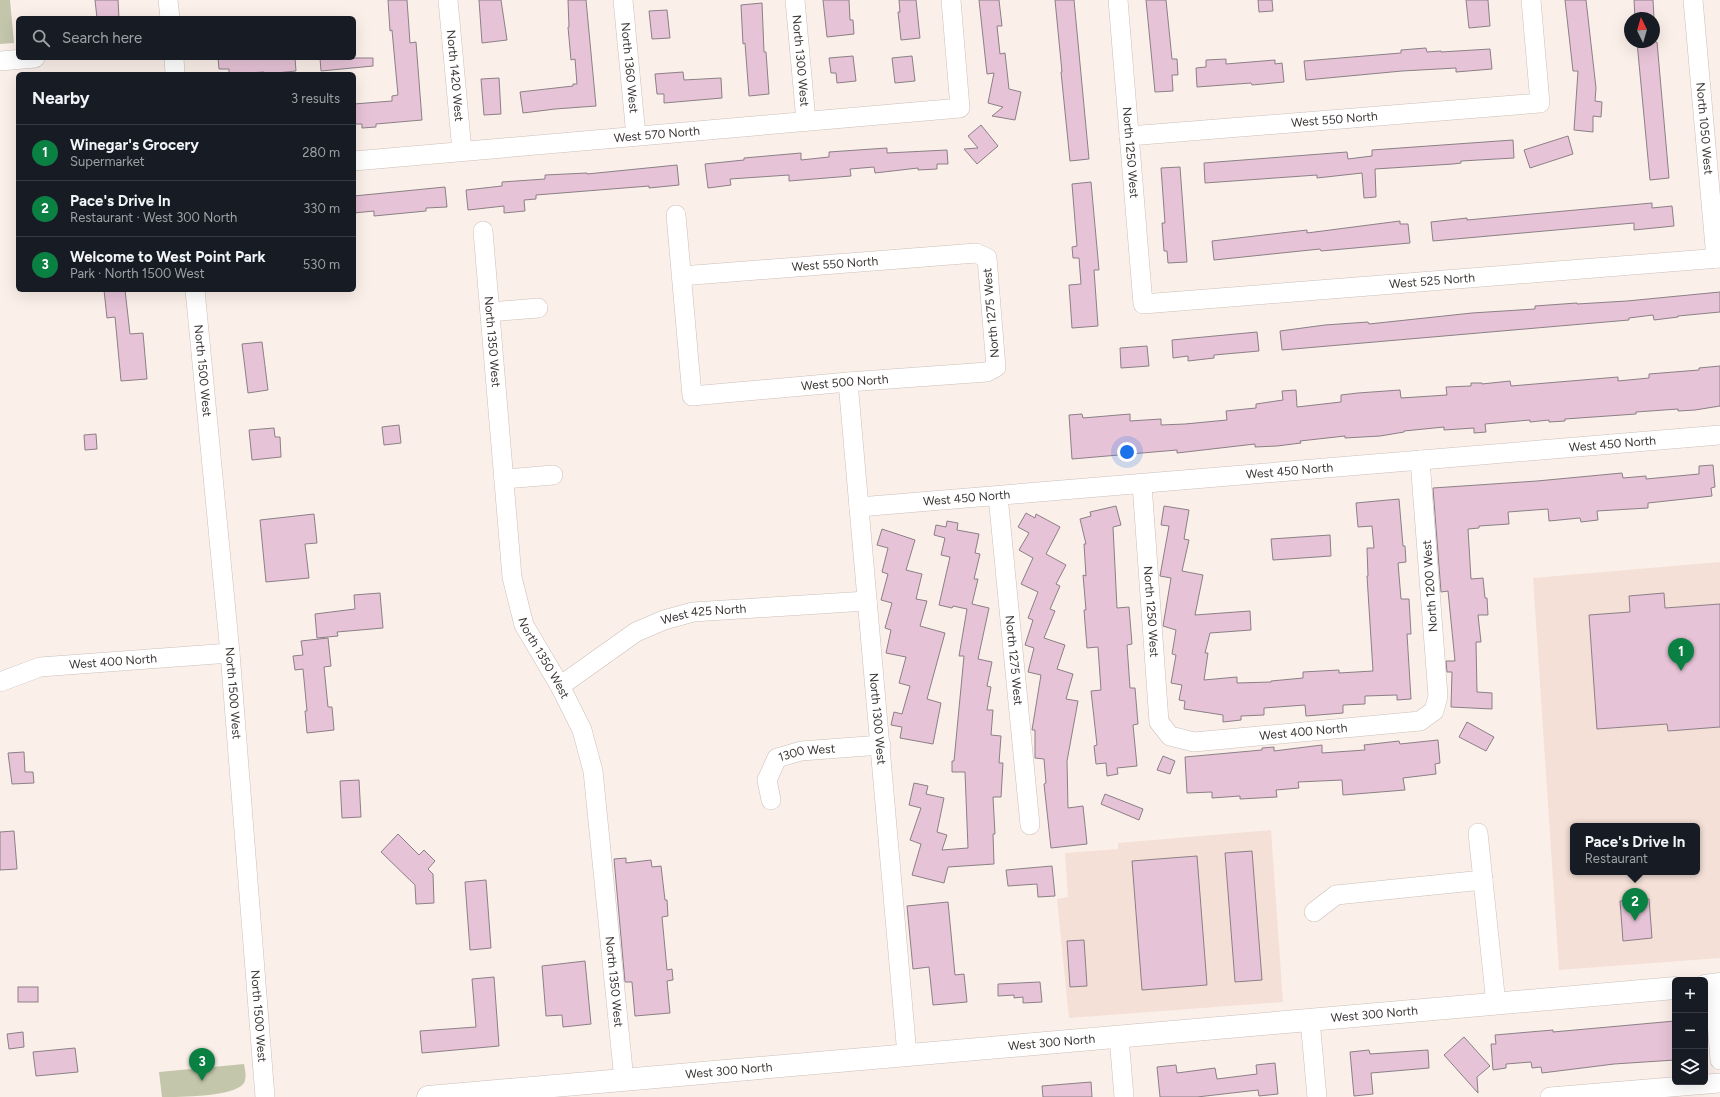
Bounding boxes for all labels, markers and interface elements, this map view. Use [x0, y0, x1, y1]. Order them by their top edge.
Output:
north arrow [1624, 12, 1660, 48]
street label: North 1300 West [789, 14, 812, 108]
search box [16, 16, 356, 60]
street label: North 1360 West [618, 22, 641, 114]
icon: search [30, 27, 52, 49]
text: Search here [62, 29, 142, 47]
street label: North 1420 West [444, 29, 466, 123]
street label: North 1050 West [1693, 82, 1716, 176]
text: Nearby [32, 88, 90, 108]
text: 3 results [291, 91, 340, 106]
street label: North 1250 West [1120, 106, 1141, 199]
street label: West 550 North [1291, 109, 1378, 130]
street label: West 570 North [613, 124, 701, 145]
text: Winegar's Grocery [70, 136, 199, 154]
text: 1 [42, 145, 48, 160]
text: 280 m [302, 145, 340, 160]
text: Supermarket [70, 154, 145, 169]
text: Pace's Drive In [70, 192, 171, 210]
text: 2 [41, 201, 49, 216]
text: 330 m [303, 201, 340, 216]
text: Restaurant · West 300 North [70, 210, 237, 225]
text: Welcome to West Point Park [70, 248, 266, 266]
street label: West 550 North [791, 254, 879, 274]
text: 3 [41, 257, 49, 272]
text: 530 m [303, 257, 340, 272]
text: Park · North 1500 West [70, 266, 205, 281]
street label: North 1275 West [980, 267, 1002, 359]
street label: West 525 North [1389, 271, 1476, 291]
street label: North 1350 West [481, 295, 503, 388]
street label: North 1500 West [191, 324, 214, 418]
street label: West 500 North [800, 372, 889, 393]
street label: West 450 North [1568, 433, 1657, 455]
your location [1117, 442, 1137, 462]
street label: West 450 North [1245, 460, 1334, 482]
street label: West 450 North [923, 487, 1011, 509]
street label: North 1200 West [1420, 539, 1440, 632]
street label: North 1250 West [1141, 566, 1161, 658]
street label: West 425 North [659, 602, 747, 628]
street label: North 1275 West [1003, 615, 1025, 706]
street label: North 1350 West [515, 616, 572, 701]
pin: 1 [1668, 638, 1694, 671]
street label: North 1500 West [222, 646, 244, 740]
street label: West 400 North [69, 651, 158, 672]
street label: North 1300 West [867, 672, 889, 766]
street label: West 400 North [1259, 721, 1348, 743]
street label: 1300 West [777, 741, 836, 764]
popup [1570, 823, 1700, 875]
text: Pace's Drive In [1585, 833, 1685, 851]
text: Restaurant [1585, 851, 1648, 866]
pin: 2 [1622, 888, 1648, 921]
street label: North 1350 West [603, 936, 626, 1028]
street label: North 1500 West [248, 970, 269, 1063]
map controls [1672, 977, 1708, 1085]
button: + [1672, 977, 1708, 1013]
street label: West 300 North [1330, 1003, 1419, 1025]
button: − [1672, 1013, 1708, 1049]
street label: West 300 North [1008, 1032, 1096, 1053]
pin: 3 [189, 1048, 215, 1081]
button: layers [1672, 1049, 1708, 1085]
street label: West 300 North [685, 1060, 773, 1081]

